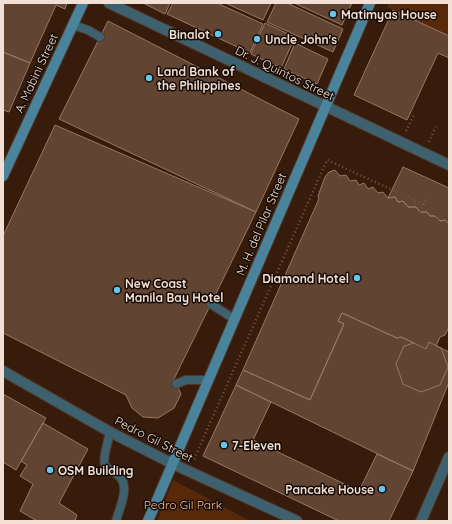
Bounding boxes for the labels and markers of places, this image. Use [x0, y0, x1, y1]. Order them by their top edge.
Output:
place label: Matimyas House [341, 7, 437, 22]
marker: Matimyas House [328, 9, 338, 19]
place label: Binalot [169, 27, 210, 42]
marker: Binalot [213, 29, 223, 39]
place label: Uncle John's [265, 32, 337, 47]
marker: Uncle John's [252, 34, 262, 44]
place label: Land Bank of the Philippines [157, 64, 241, 93]
marker: Land Bank of the Philippines [144, 73, 154, 83]
place label: Diamond Hotel [262, 271, 349, 286]
marker: Diamond Hotel [352, 273, 362, 283]
place label: New Coast Manila Bay Hotel [125, 276, 224, 305]
marker: New Coast Manila Bay Hotel [112, 285, 122, 295]
place label: 7-Eleven [232, 438, 281, 453]
marker: 7-Eleven [219, 440, 229, 450]
place label: OSM Building [58, 463, 134, 478]
marker: OSM Building [45, 465, 55, 475]
place label: Pancake House [285, 482, 374, 497]
marker: Pancake House [377, 484, 387, 494]

